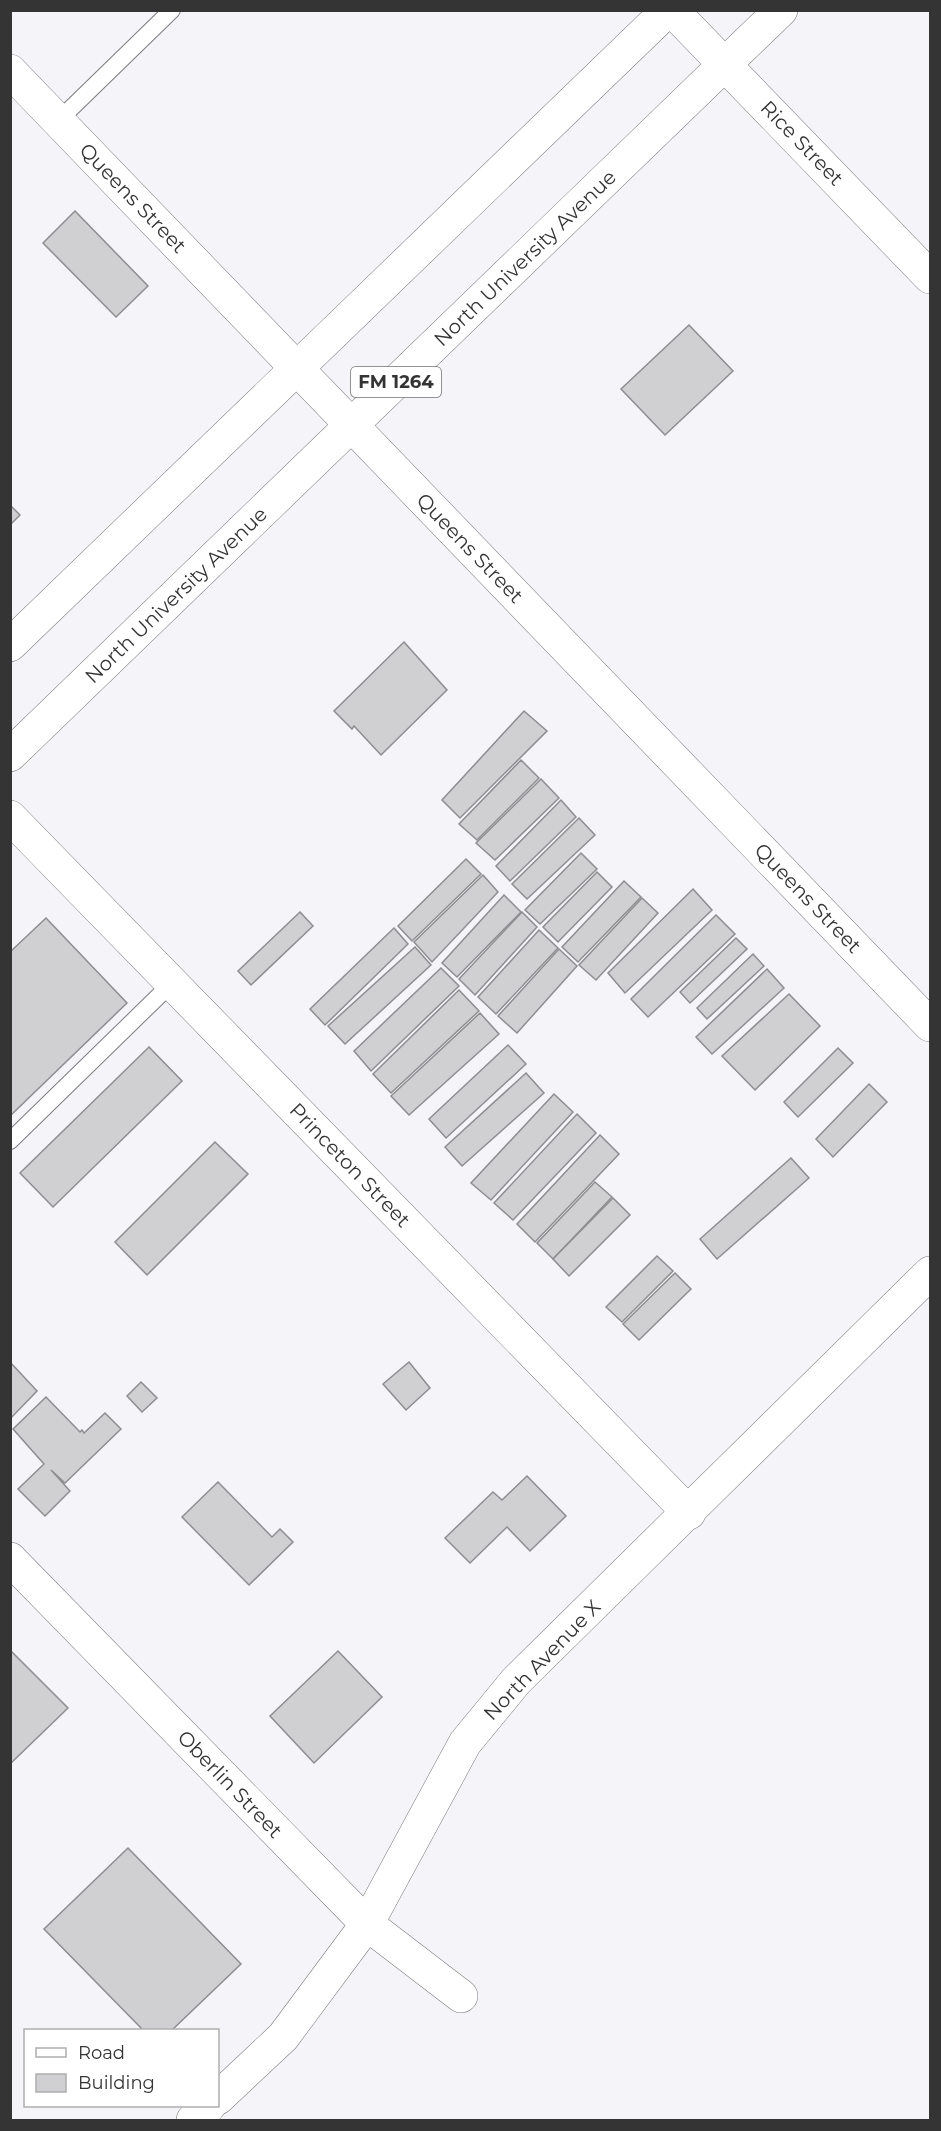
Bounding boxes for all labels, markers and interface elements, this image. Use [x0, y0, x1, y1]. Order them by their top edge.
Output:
street label: Rice Street [756, 96, 848, 190]
street label: Queens Street [75, 138, 191, 258]
street label: North University Avenue [429, 165, 621, 351]
road number: FM 1264 [351, 367, 441, 397]
street label: Queens Street [412, 488, 528, 608]
street label: North University Avenue [80, 502, 272, 688]
street label: Queens Street [750, 838, 866, 958]
street label: Princeton Street [285, 1098, 415, 1232]
street label: North Avenue X [479, 1595, 605, 1725]
street label: Oberlin Street [173, 1725, 287, 1843]
legend [24, 2029, 219, 2107]
text: Road [78, 2042, 125, 2064]
text: Building [78, 2072, 155, 2094]

